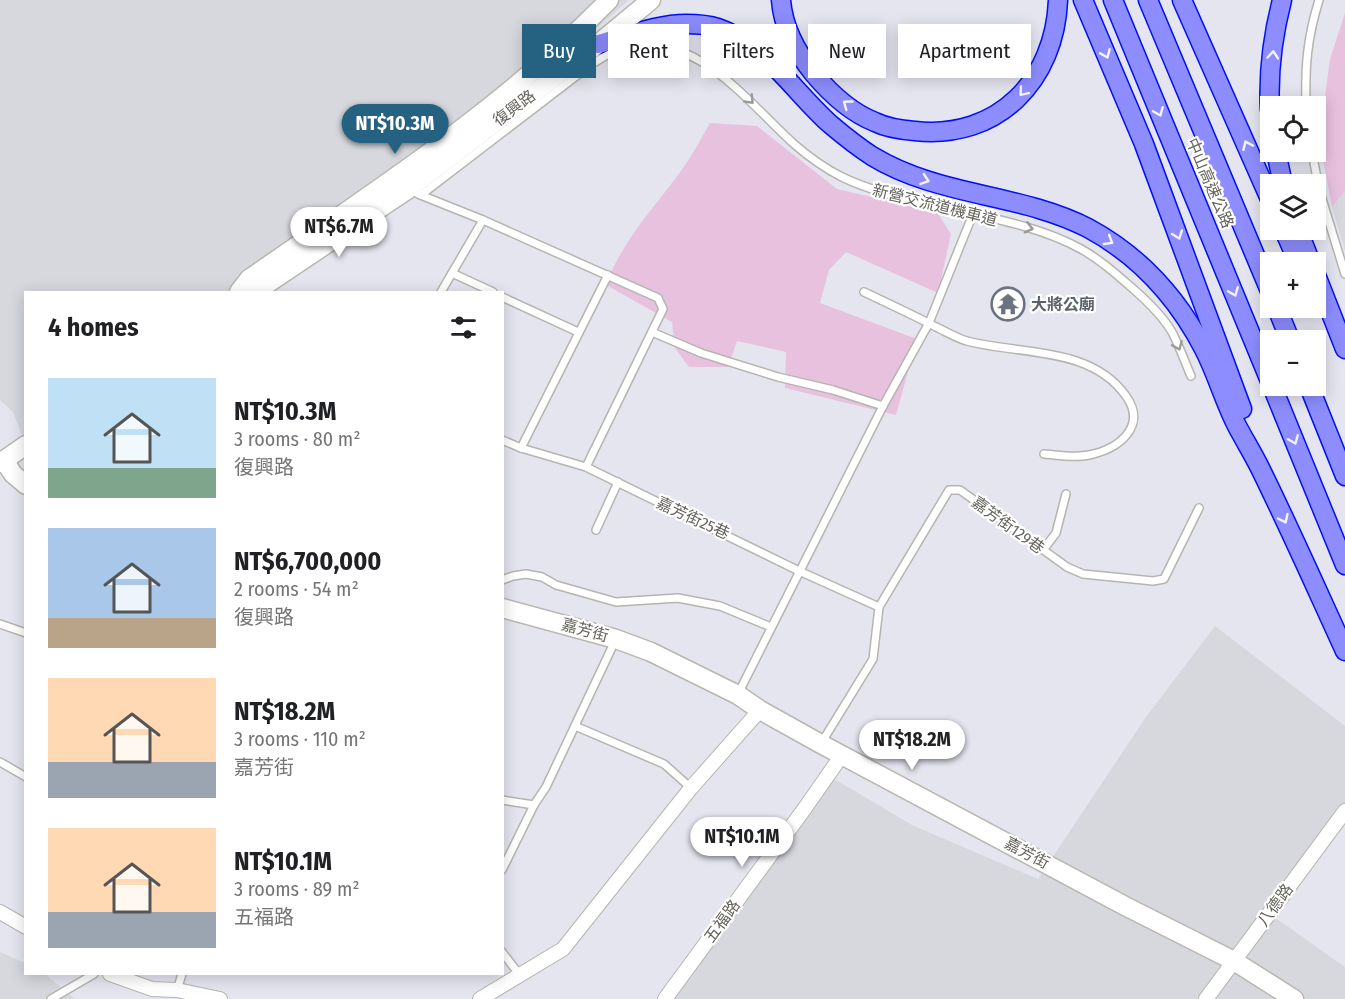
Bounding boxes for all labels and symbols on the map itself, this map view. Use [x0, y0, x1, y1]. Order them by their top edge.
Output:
one-way arrow [1099, 47, 1111, 58]
one-way arrow [1266, 50, 1279, 59]
one-way arrow [1019, 85, 1030, 96]
street label: 復興路 [489, 86, 539, 130]
one-way arrow [743, 94, 754, 104]
one-way arrow [842, 100, 853, 111]
pin: NT$10.3M [333, 104, 457, 155]
one-way arrow [1152, 106, 1164, 117]
street label: 中山高速公路 [1182, 135, 1238, 231]
one-way arrow [1243, 141, 1255, 152]
one-way arrow [919, 173, 930, 185]
street label: 新營交流道機車道 [871, 180, 999, 230]
pin: NT$6.7M [284, 207, 394, 258]
one-way arrow [1024, 221, 1034, 234]
one-way arrow [1171, 229, 1183, 240]
one-way arrow [1103, 234, 1113, 246]
temple icon: 大將公廟 [990, 286, 1026, 322]
one-way arrow [1227, 286, 1239, 297]
place label: 大將公廟 [1031, 295, 1095, 314]
one-way arrow [1171, 339, 1183, 350]
one-way arrow [1287, 433, 1299, 444]
street label: 嘉芳街129巷 [968, 492, 1048, 558]
street label: 嘉芳街25巷 [653, 493, 733, 543]
one-way arrow [1277, 513, 1289, 524]
street label: 嘉芳街 [559, 615, 611, 645]
pin: NT$18.2M [850, 720, 974, 771]
pin: NT$10.1M [680, 817, 804, 868]
street label: 嘉芳街 [1001, 833, 1053, 873]
street label: 八德路 [1253, 880, 1297, 930]
street label: 五福路 [700, 896, 744, 946]

